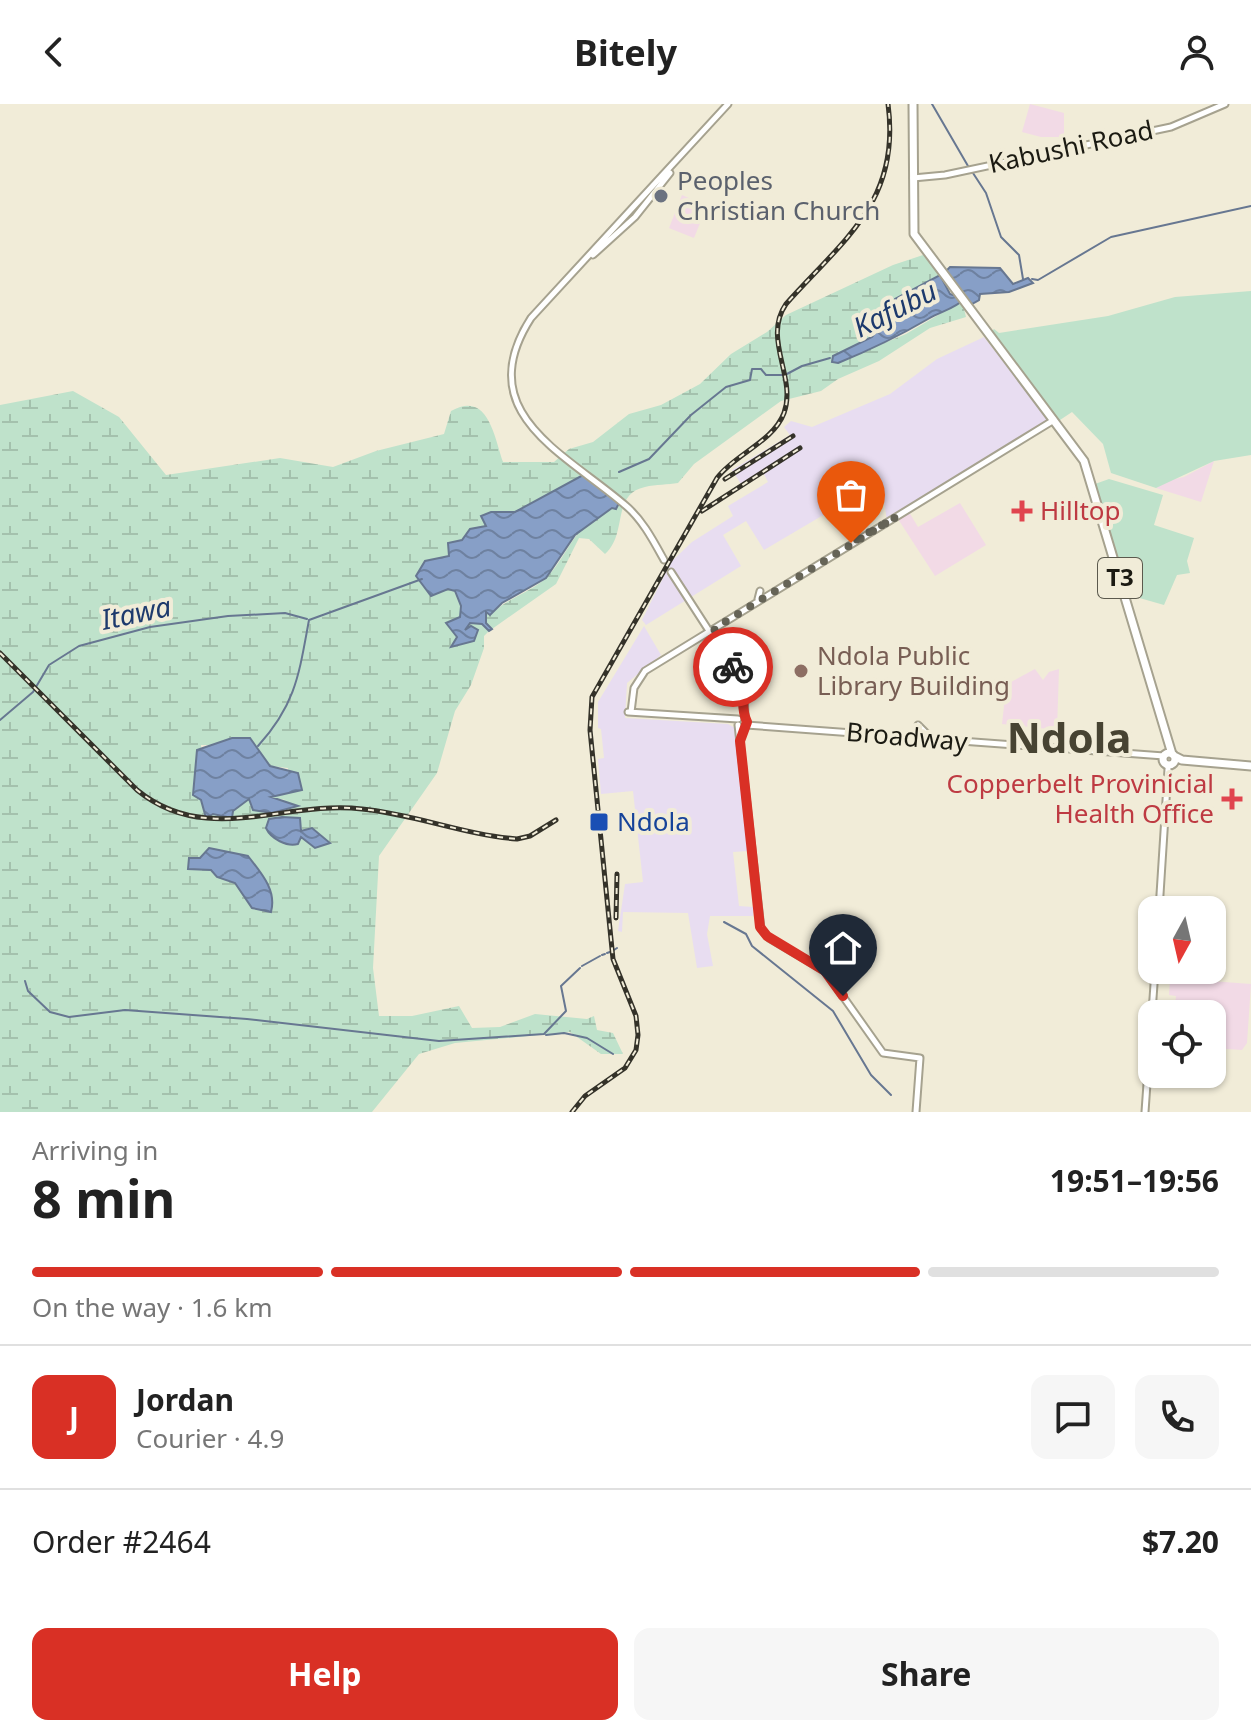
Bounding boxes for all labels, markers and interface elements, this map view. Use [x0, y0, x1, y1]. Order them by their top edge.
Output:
text: Bitely [574, 28, 677, 77]
icon: back [32, 30, 76, 74]
icon: person [1175, 30, 1219, 74]
street label: Kabushi Road [985, 111, 1156, 181]
place label: Peoples Christian Church [677, 162, 880, 228]
marker: Peoples Christian Church [652, 187, 670, 205]
water label: Kafubu [846, 271, 943, 345]
pin [817, 461, 885, 543]
icon: bag [829, 473, 873, 517]
place label: Hilltop [1040, 492, 1121, 528]
marker: Hilltop [1011, 500, 1033, 522]
road number: T3 [1098, 558, 1142, 598]
water label: Itawa [96, 586, 174, 638]
courier [693, 627, 773, 707]
place label: Ndola Public Library Building [817, 637, 1010, 703]
icon: bike [711, 645, 755, 689]
marker: Ndola Public Library Building [792, 662, 810, 680]
district label: Ndola [1007, 708, 1131, 765]
street label: Broadway [845, 713, 970, 759]
place label: Copperbelt Provinicial Health Office [947, 765, 1214, 831]
marker: Copperbelt Provinicial Health Office [1221, 788, 1243, 810]
place label: Ndola [617, 803, 690, 839]
marker: Ndola [588, 811, 610, 833]
north arrow [1138, 896, 1226, 984]
map controls [1138, 896, 1226, 1088]
pin [809, 914, 877, 996]
icon: home [821, 926, 865, 970]
button: locate [1138, 1000, 1226, 1088]
text: Arriving in [32, 1132, 158, 1168]
text: 19:51–19:56 [1050, 1160, 1219, 1201]
text: 8 min [32, 1162, 175, 1233]
text: On the way · 1.6 km [32, 1289, 272, 1325]
button: chat [1031, 1375, 1115, 1459]
button: phone [1135, 1375, 1219, 1459]
text: Jordan [136, 1379, 234, 1420]
text: J [69, 1397, 79, 1438]
text: Courier · 4.9 [136, 1420, 284, 1456]
text: Order #2464 [32, 1521, 211, 1562]
text: $7.20 [1142, 1521, 1219, 1562]
button: Help [32, 1628, 618, 1720]
button: Share [634, 1628, 1219, 1720]

